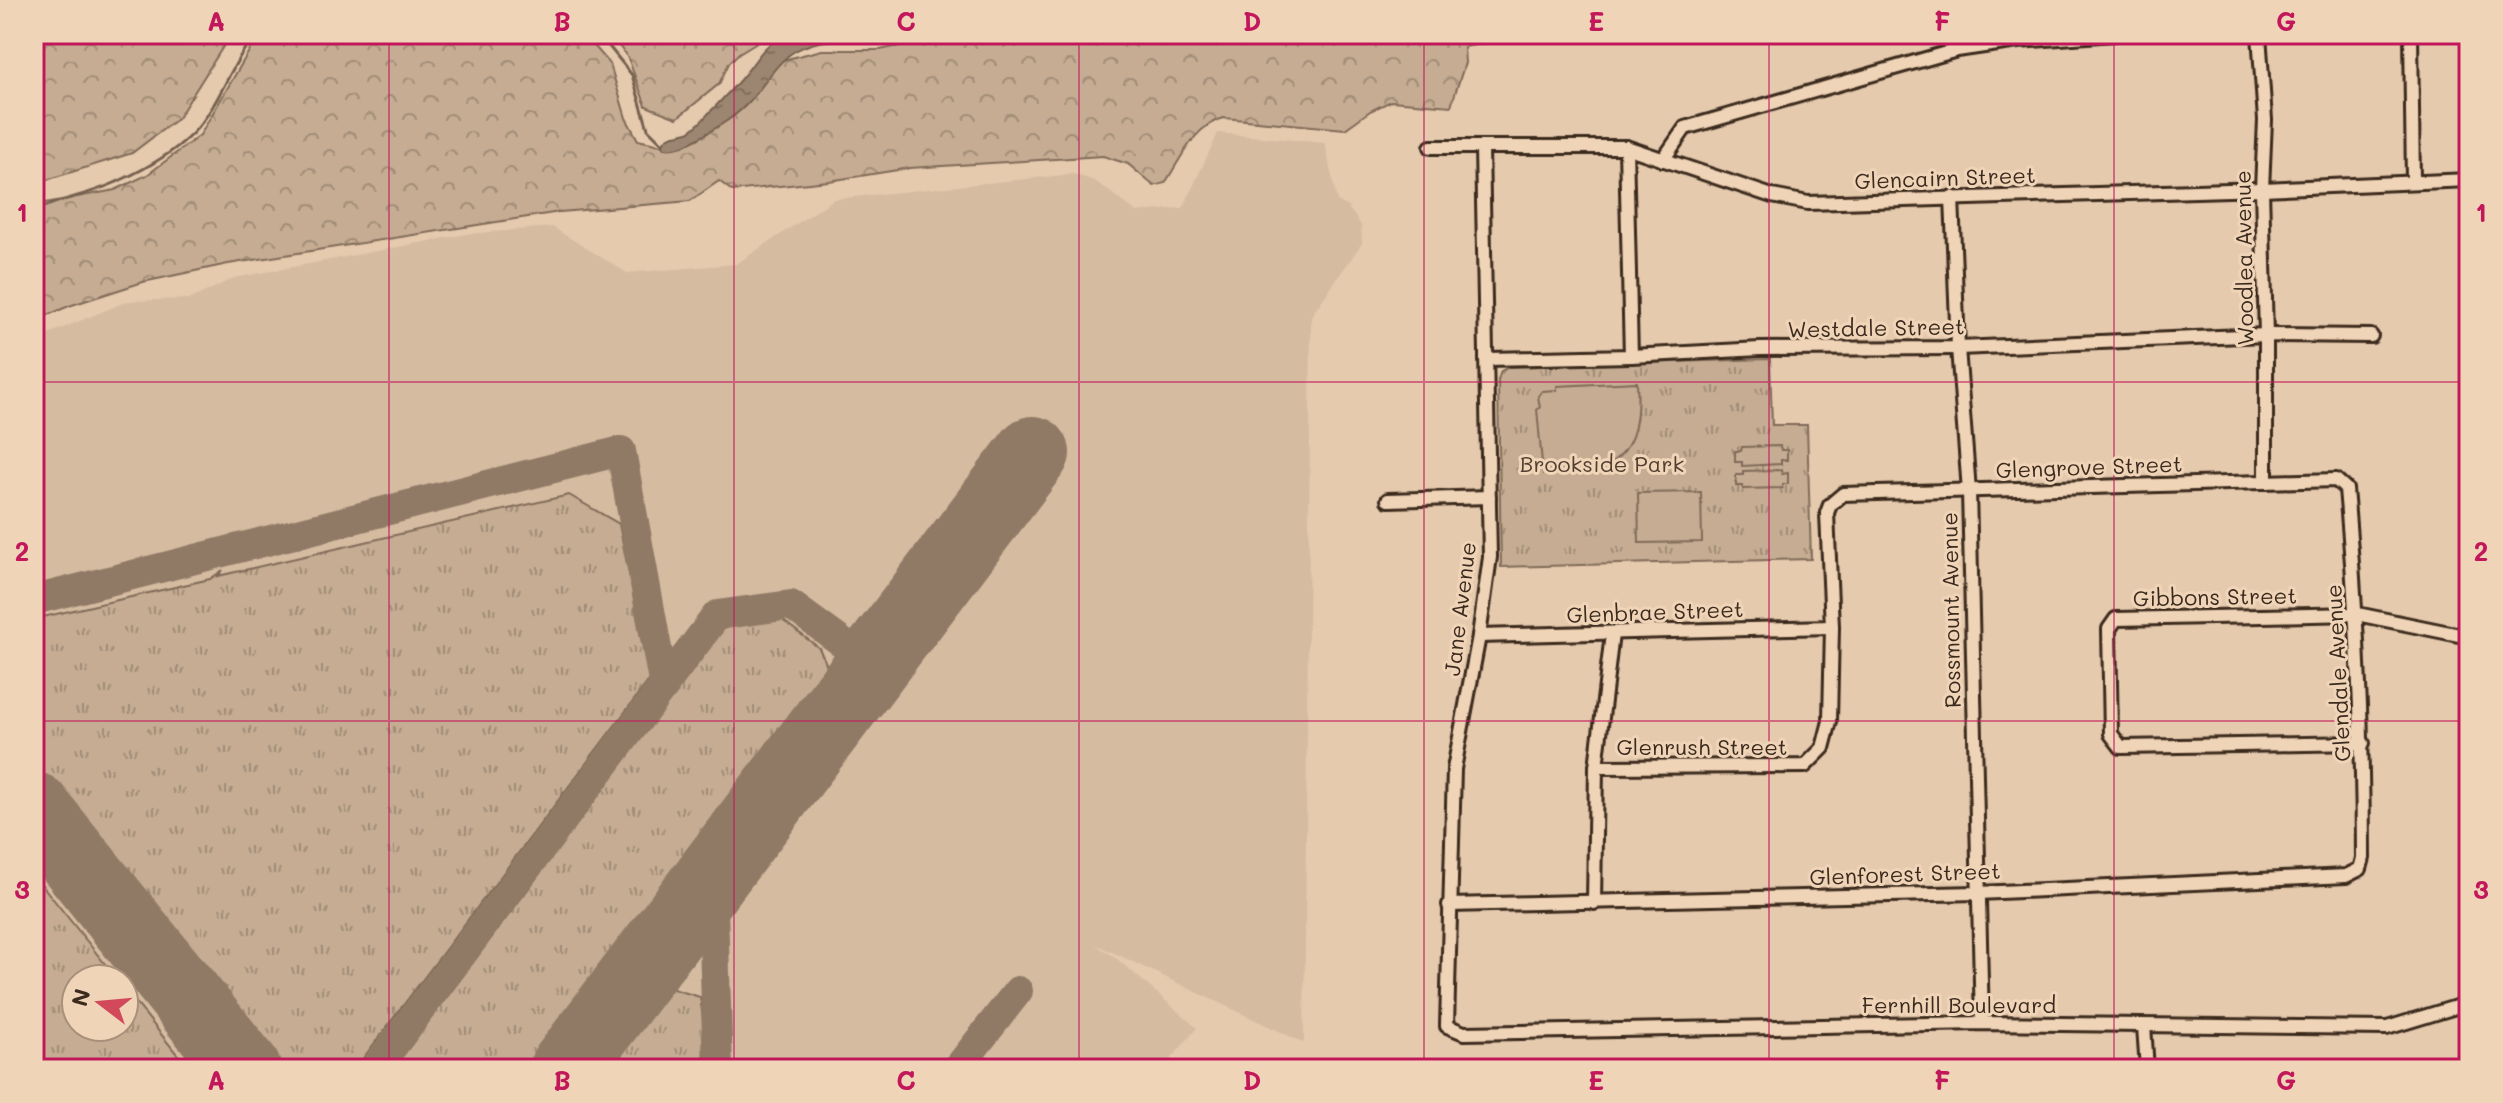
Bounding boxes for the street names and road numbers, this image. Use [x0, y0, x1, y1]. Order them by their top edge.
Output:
street label: Glencairn Street [1854, 160, 2036, 195]
street label: Woodlea Avenue [2227, 170, 2260, 346]
street label: Westdale Street [1787, 311, 1965, 344]
street label: Glengrove Street [1995, 449, 2183, 484]
street label: Rossmount Avenue [1934, 512, 1967, 708]
street label: Jane Avenue [1437, 540, 1482, 678]
street label: Gibbons Street [2133, 581, 2297, 612]
street label: Glendale Avenue [2318, 584, 2357, 762]
street label: Glenbrae Street [1566, 594, 1744, 629]
street label: Glenrush Street [1617, 732, 1787, 761]
street label: Glenforest Street [1809, 856, 2001, 891]
street label: Fernhill Boulevard [1862, 990, 2056, 1019]

